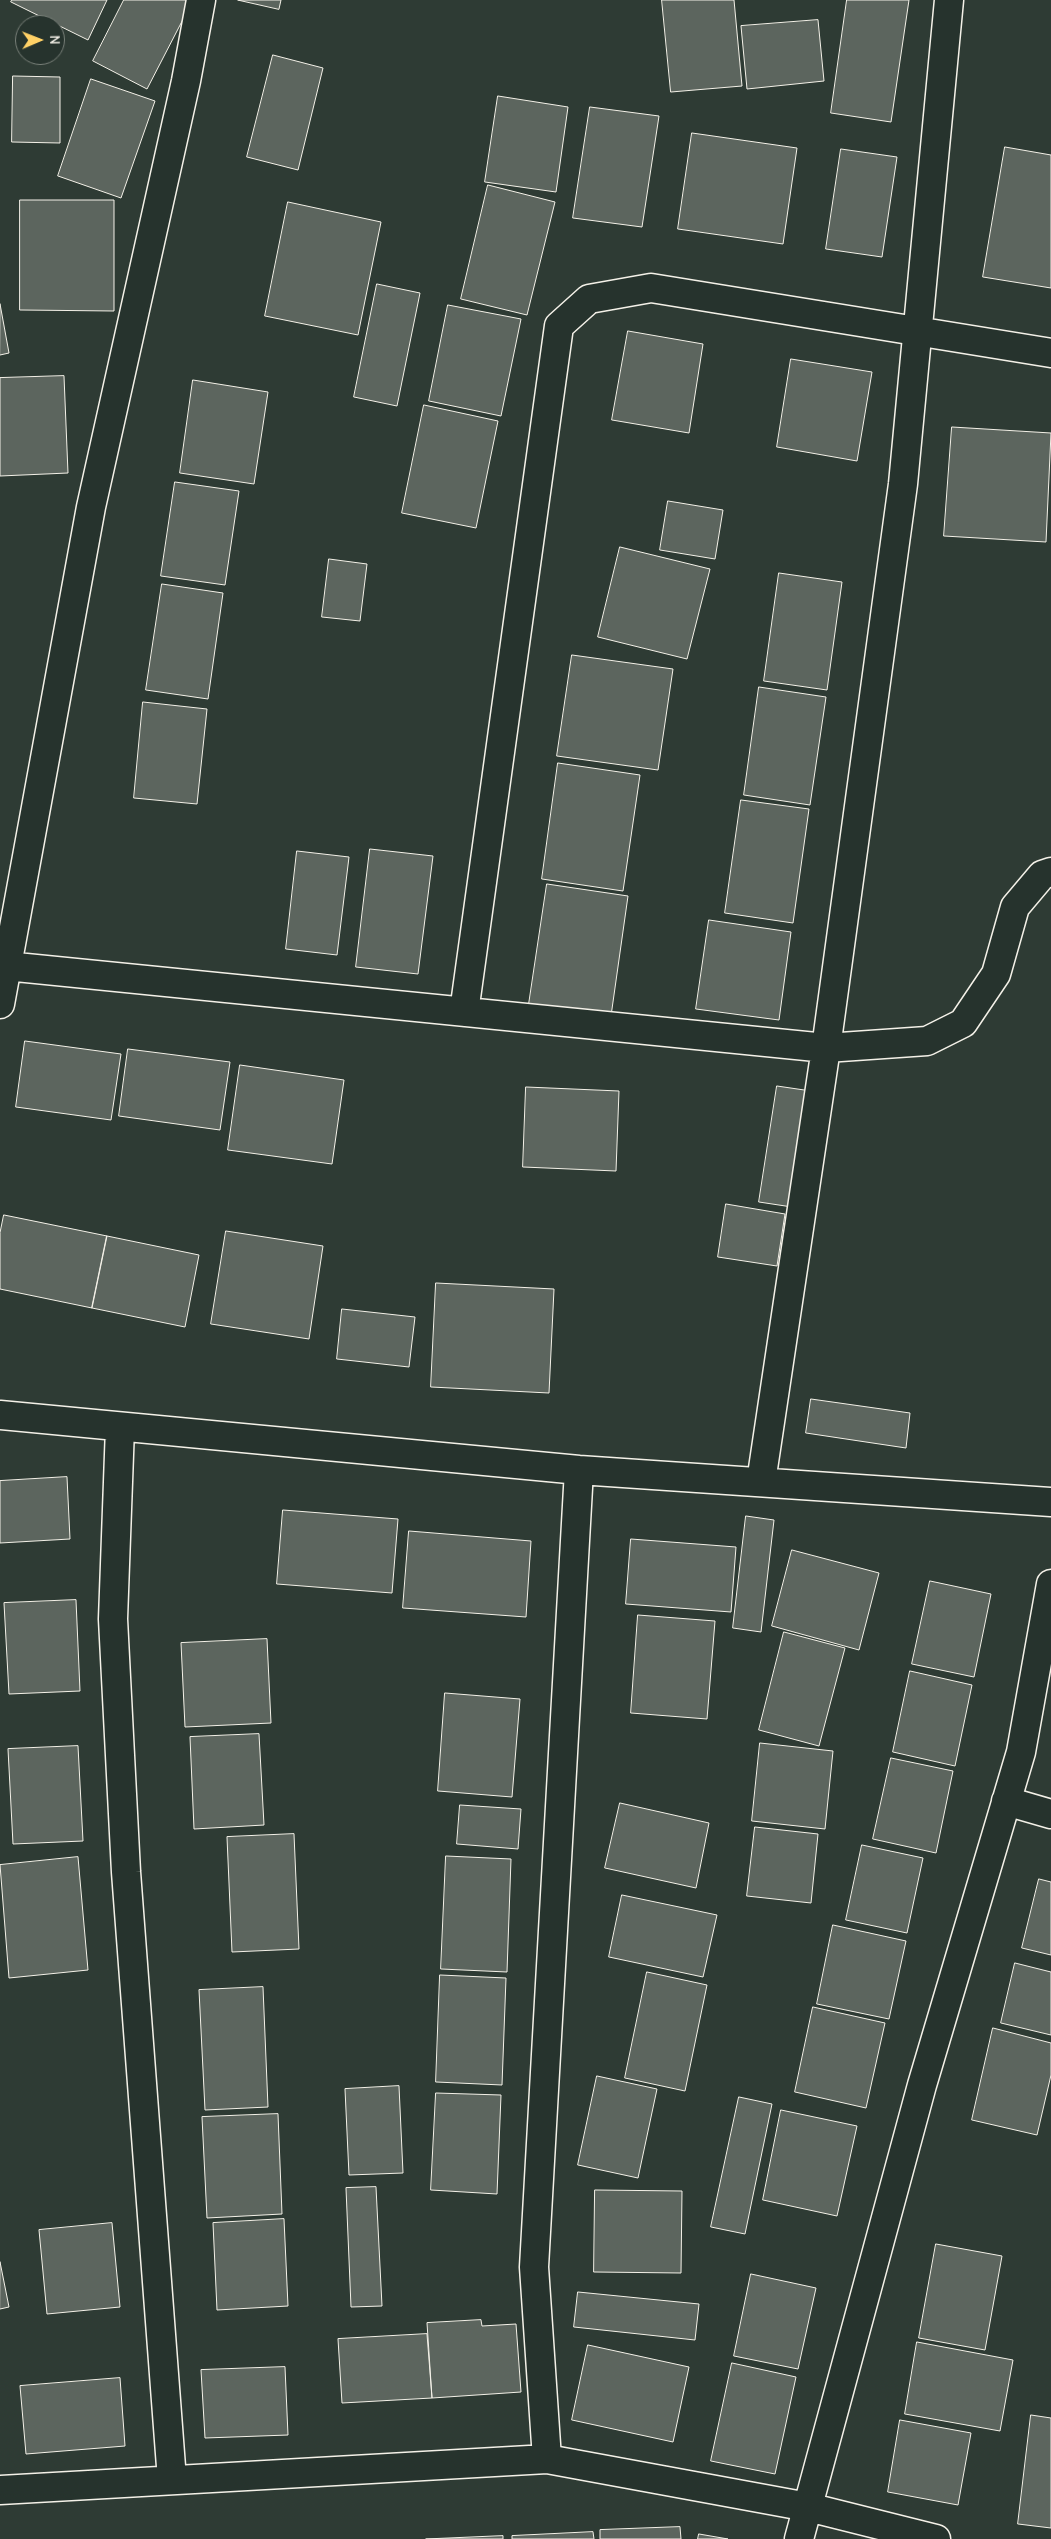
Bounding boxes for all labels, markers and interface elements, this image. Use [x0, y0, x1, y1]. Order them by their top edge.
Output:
north arrow [15, 15, 65, 65]
text: N [46, 35, 63, 44]

